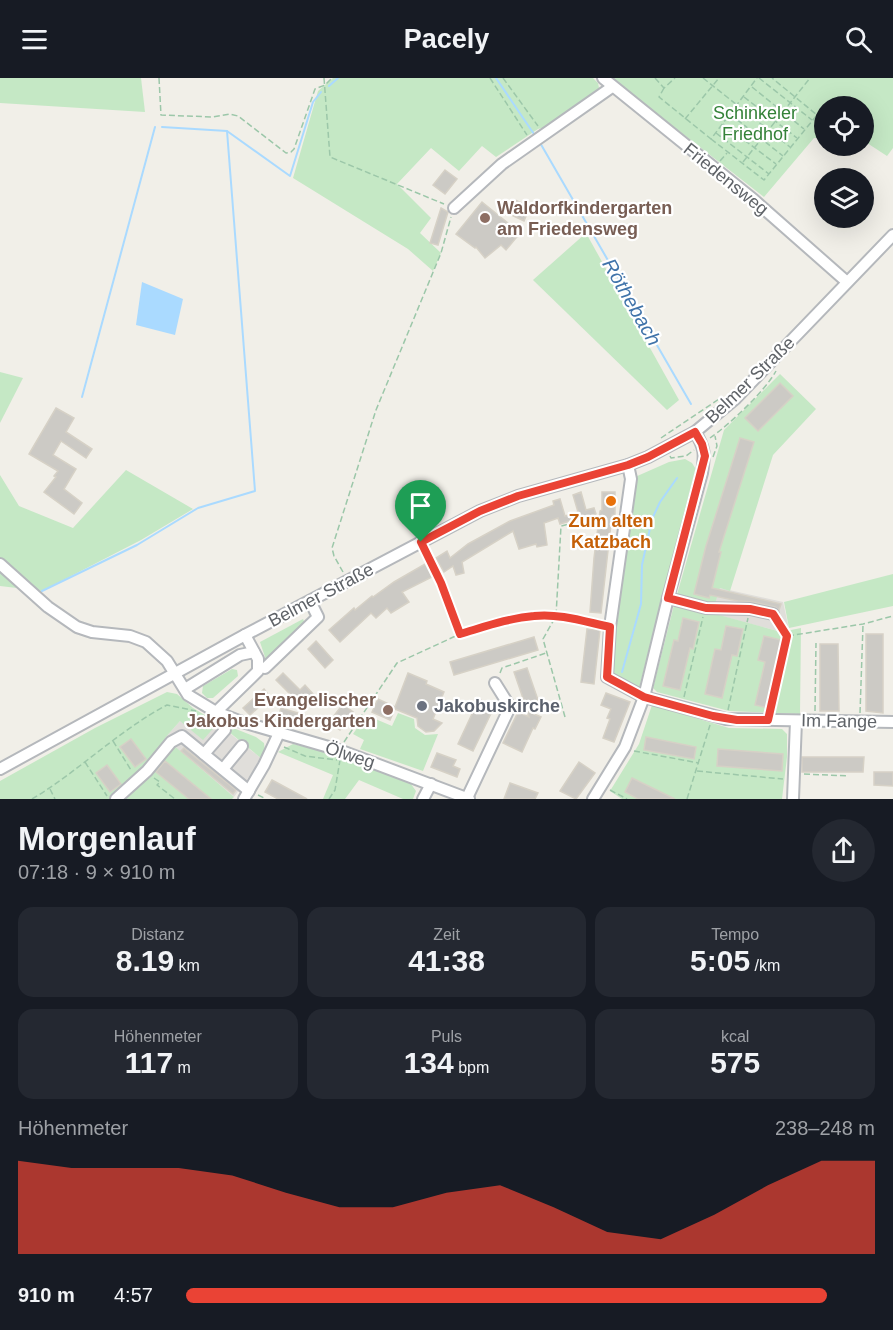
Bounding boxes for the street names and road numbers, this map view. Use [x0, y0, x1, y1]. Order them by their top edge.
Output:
street label: Friedensweg [680, 139, 772, 219]
street label: Belmer Straße [701, 333, 799, 427]
street label: Belmer Straße [265, 559, 377, 631]
street label: Im Fange [801, 710, 877, 732]
street label: Ölweg [323, 738, 377, 772]

